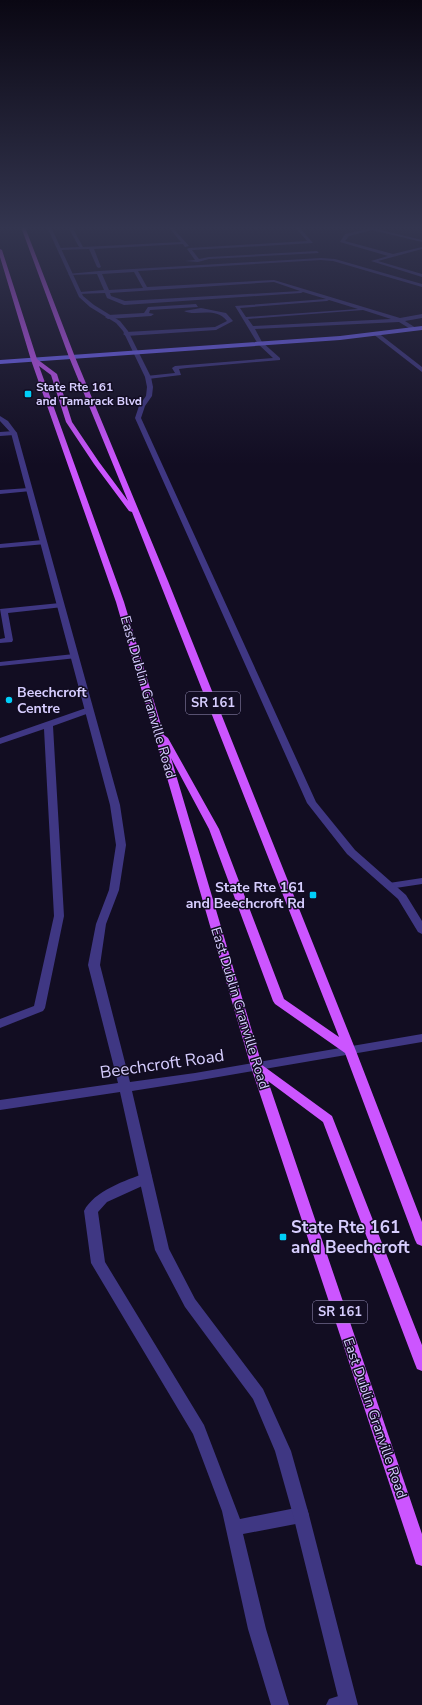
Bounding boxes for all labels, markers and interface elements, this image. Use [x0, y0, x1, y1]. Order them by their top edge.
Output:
place label: State Rte 161 and Tamarack Blvd [36, 379, 142, 409]
marker: State Rte 161 and Tamarack Blvd [23, 389, 33, 399]
street label: East Dublin Granville Road [116, 613, 180, 781]
place label: Beechcroft Centre [17, 683, 87, 718]
road number: SR 161 [186, 692, 240, 714]
marker: Beechcroft Centre [4, 695, 14, 705]
place label: State Rte 161 and Beechcroft Rd [186, 878, 305, 913]
marker: State Rte 161 and Beechcroft Rd [308, 890, 318, 900]
street label: East Dublin Granville Road [206, 925, 274, 1091]
street label: Beechcroft Road [98, 1044, 226, 1084]
place label: State Rte 161 and Beechcroft [291, 1216, 410, 1259]
marker: State Rte 161 and Beechcroft [278, 1232, 288, 1242]
road number: SR 161 [313, 1301, 367, 1323]
street label: East Dublin Granville Road [339, 1335, 411, 1501]

